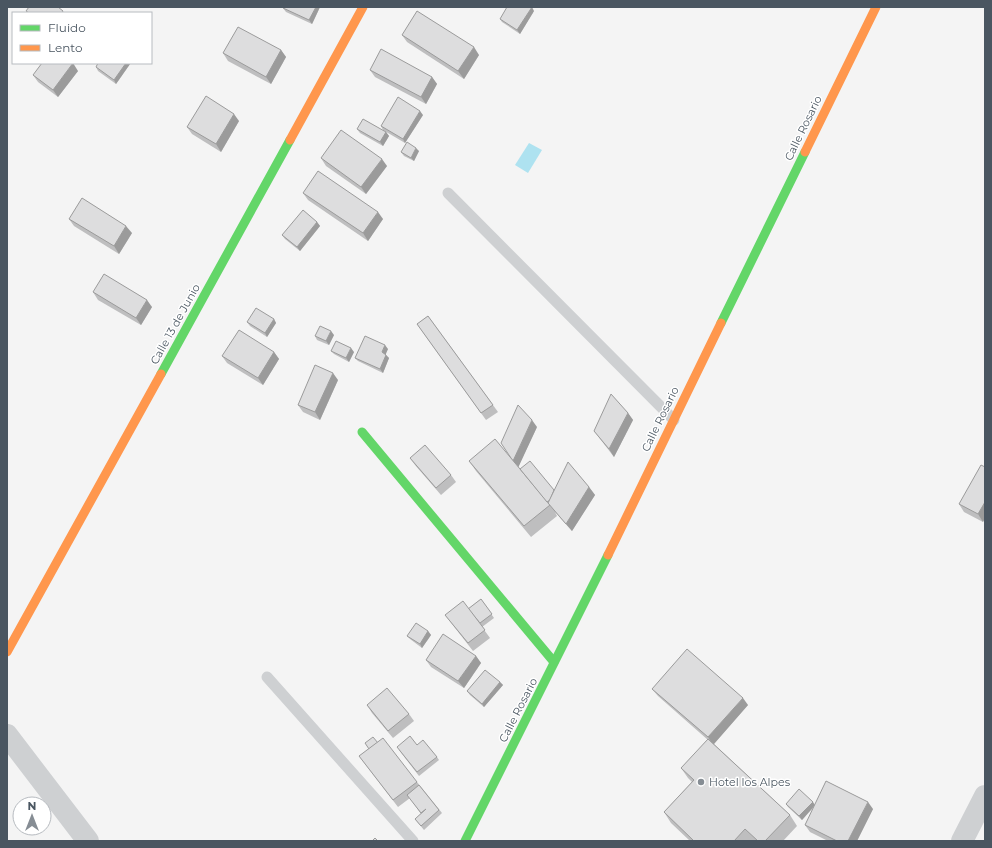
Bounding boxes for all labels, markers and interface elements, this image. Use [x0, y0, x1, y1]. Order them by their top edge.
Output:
legend [12, 12, 152, 64]
text: Fluido [48, 20, 86, 35]
text: Lento [48, 40, 83, 55]
street label: Calle Rosario [781, 93, 825, 163]
street label: Calle 13 de Junio [147, 281, 203, 367]
street label: Calle Rosario [638, 384, 682, 454]
street label: Calle Rosario [496, 675, 540, 745]
place label: Hotel los Alpes [709, 775, 791, 789]
marker: Hotel los Alpes [696, 777, 706, 787]
north arrow [12, 796, 52, 836]
text: N [28, 799, 36, 813]

